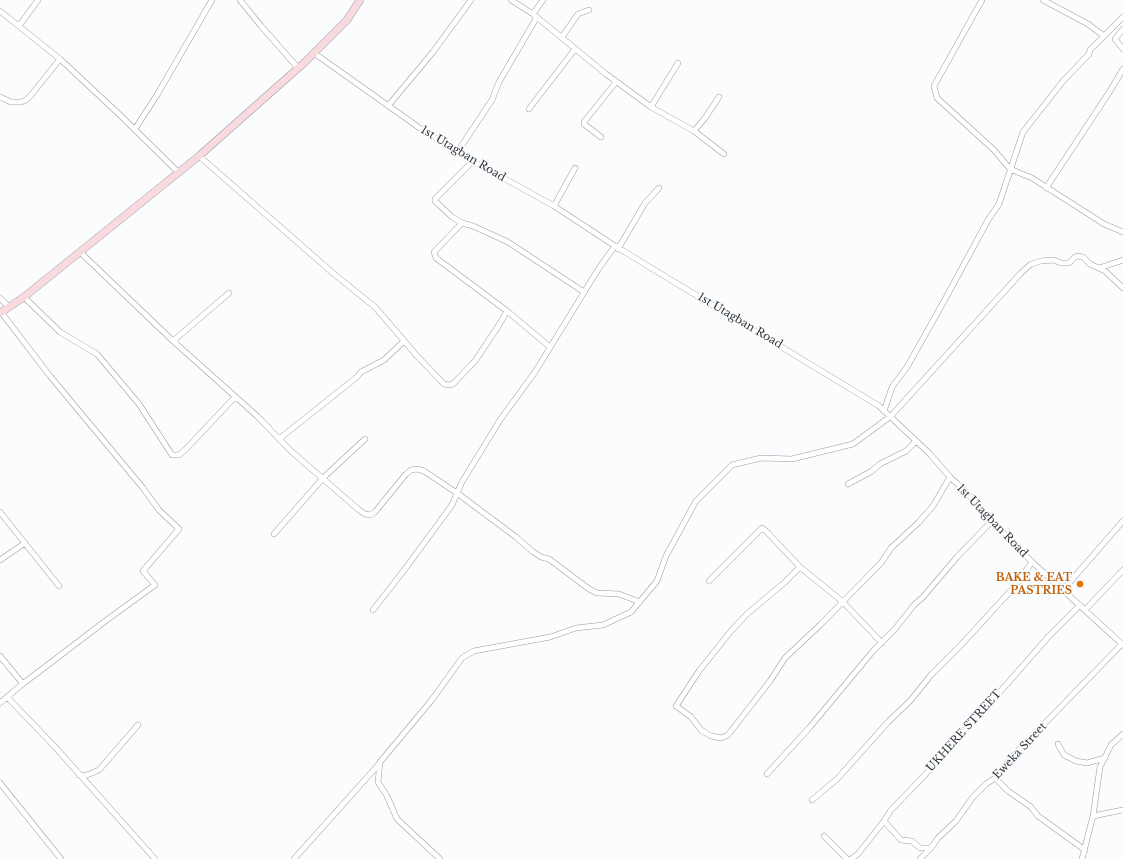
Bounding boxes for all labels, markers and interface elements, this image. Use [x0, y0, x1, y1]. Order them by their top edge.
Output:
street label: 1st Utagban Road [418, 123, 508, 185]
street label: 1st Utagban Road [695, 290, 785, 352]
street label: 1st Utagban Road [954, 482, 1030, 560]
place label: BAKE & EAT PASTRIES [996, 571, 1072, 597]
marker: BAKE & EAT PASTRIES [1075, 579, 1085, 589]
street label: UKHERE STREET [924, 687, 1004, 775]
street label: Eweka Street [990, 720, 1050, 782]

